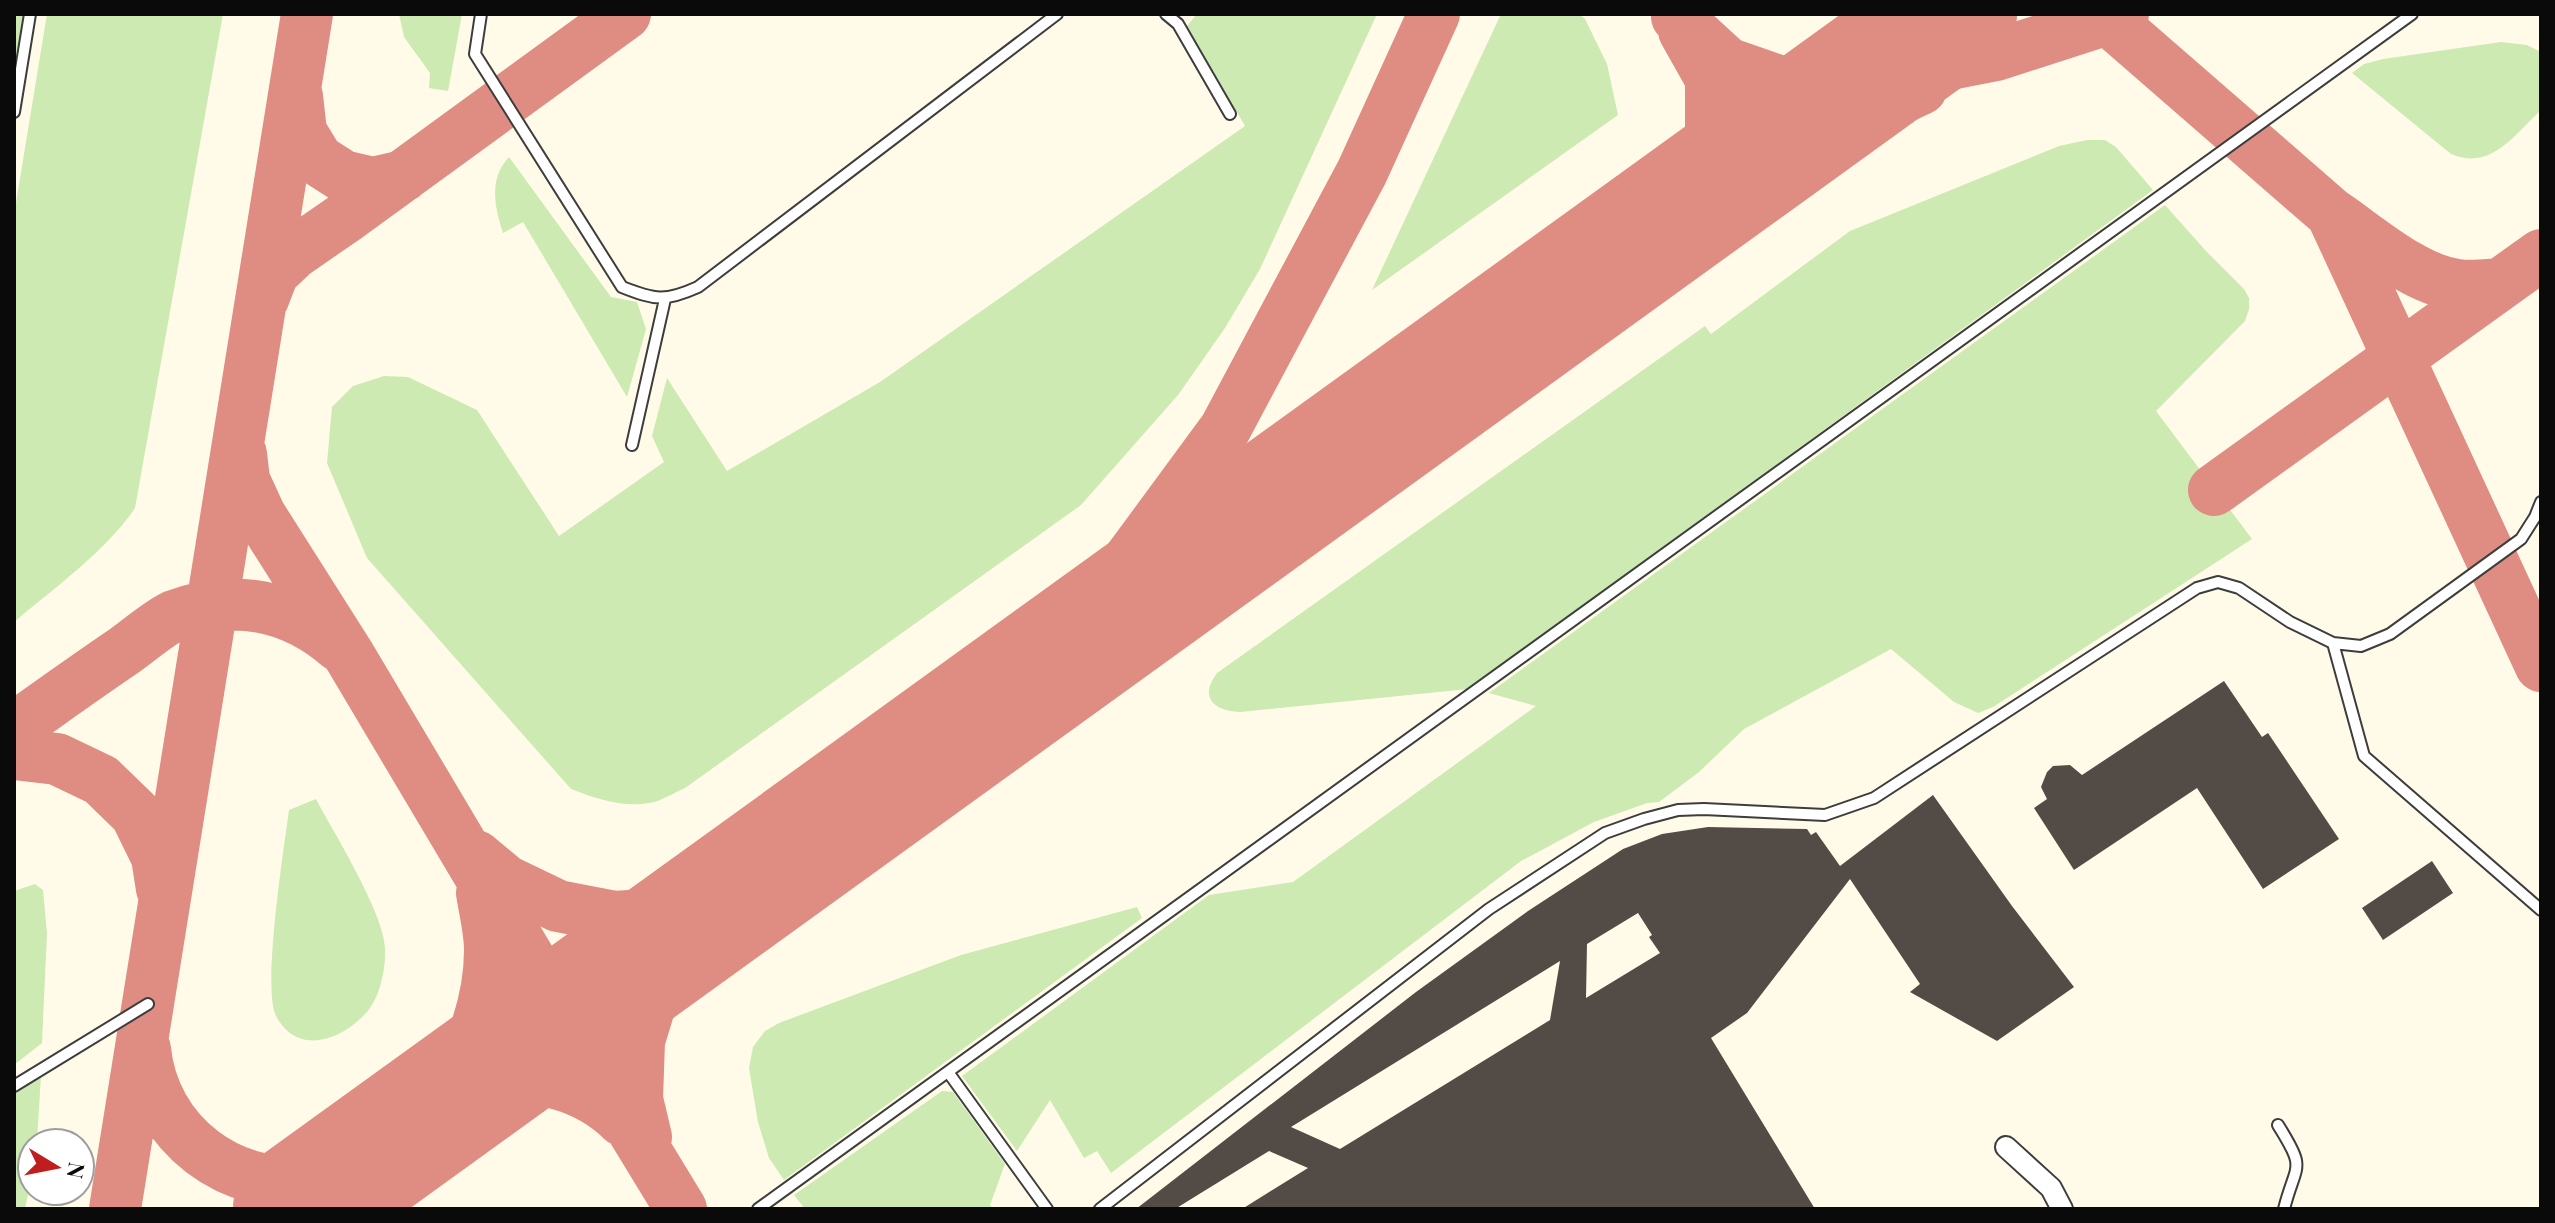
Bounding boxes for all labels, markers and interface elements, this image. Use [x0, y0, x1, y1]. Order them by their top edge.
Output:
north arrow [16, 1127, 96, 1207]
text: N [61, 1160, 93, 1181]

